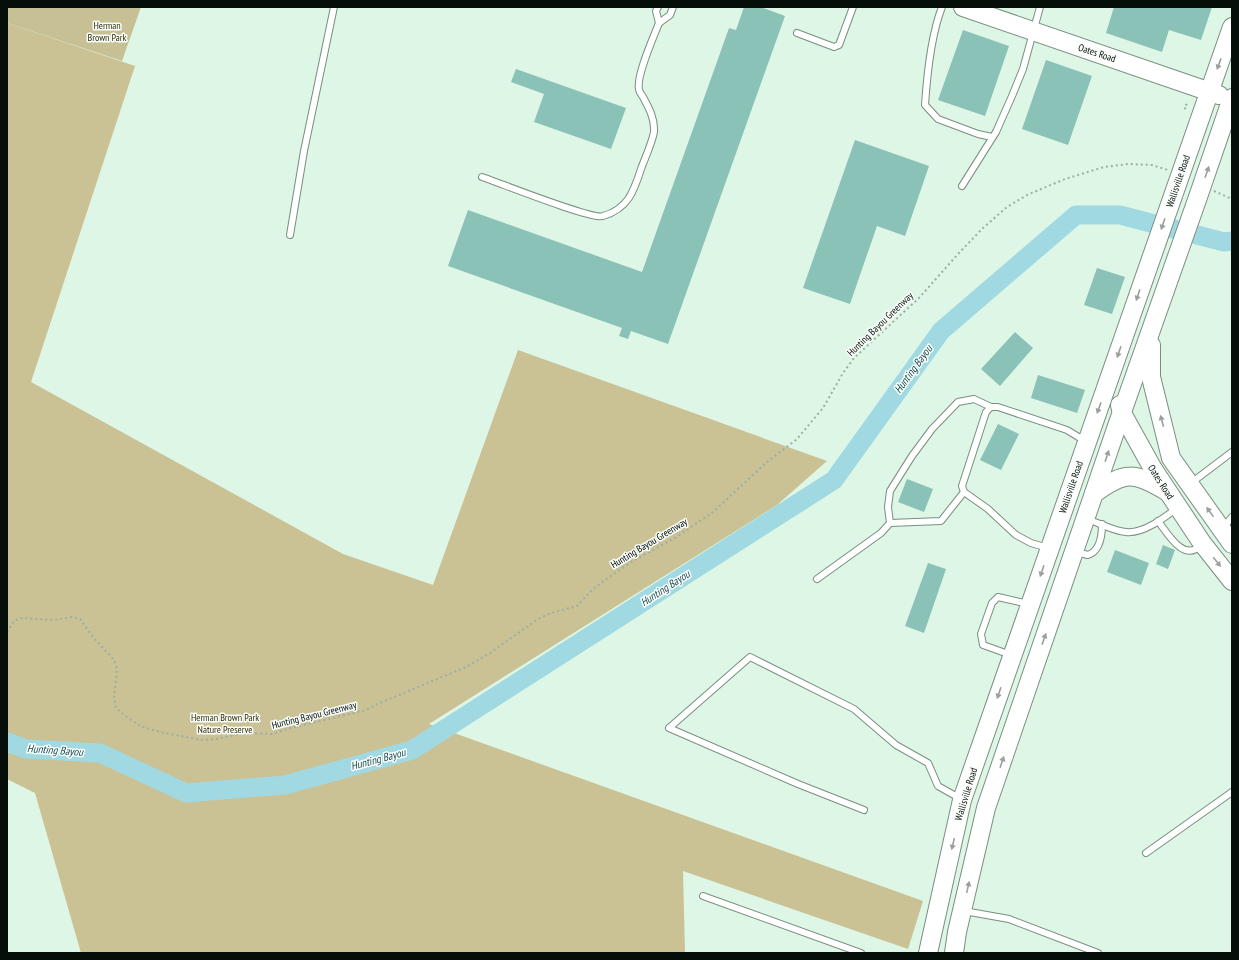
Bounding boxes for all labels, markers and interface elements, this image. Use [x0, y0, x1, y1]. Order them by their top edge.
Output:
park label: Herman Brown Park [88, 19, 127, 44]
street label: Oates Road [1077, 41, 1117, 65]
one-way arrow [1216, 58, 1222, 70]
street label: Wallisville Road [1163, 153, 1193, 209]
one-way arrow [1204, 166, 1210, 178]
one-way arrow [1159, 218, 1165, 230]
street label: Hunting Bayou Greenway [844, 289, 916, 359]
one-way arrow [1135, 290, 1141, 302]
water label: Hunting Bayou [891, 341, 936, 396]
one-way arrow [1115, 346, 1121, 358]
one-way arrow [1095, 403, 1101, 415]
one-way arrow [1158, 414, 1164, 427]
one-way arrow [1104, 450, 1110, 462]
street label: Wallisville Road [1056, 459, 1086, 515]
street label: Oates Road [1145, 462, 1177, 502]
one-way arrow [1206, 507, 1214, 517]
street label: Hunting Bayou Greenway [608, 515, 690, 571]
one-way arrow [1213, 557, 1222, 568]
one-way arrow [1038, 565, 1044, 577]
water label: Hunting Bayou [638, 566, 693, 609]
one-way arrow [1041, 633, 1047, 645]
one-way arrow [996, 688, 1002, 700]
street label: Hunting Bayou Greenway [270, 698, 358, 732]
park label: Herman Brown Park Nature Preserve [191, 711, 259, 736]
water label: Hunting Bayou [27, 741, 85, 759]
water label: Hunting Bayou [349, 745, 408, 773]
one-way arrow [999, 756, 1005, 768]
street label: Wallisville Road [952, 766, 980, 822]
one-way arrow [949, 838, 955, 850]
one-way arrow [965, 881, 971, 894]

